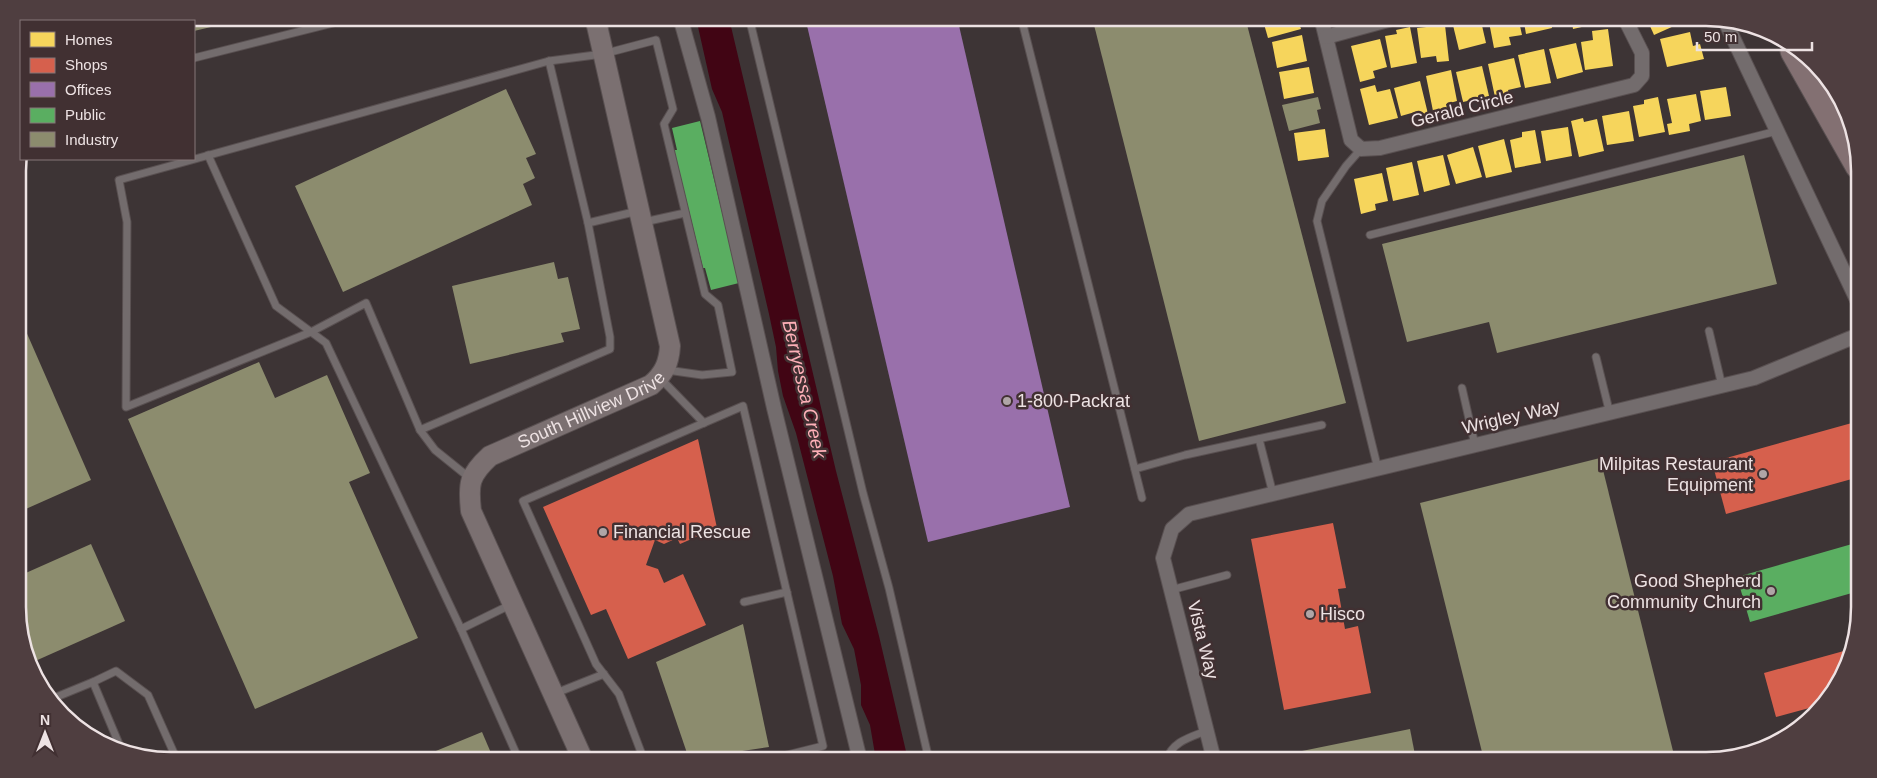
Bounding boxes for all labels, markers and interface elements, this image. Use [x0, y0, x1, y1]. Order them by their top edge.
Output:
legend [20, 20, 195, 160]
scale bar [1697, 20, 1812, 52]
text: 50 m [1704, 28, 1737, 45]
text: Homes [65, 31, 113, 48]
text: Shops [65, 56, 108, 73]
text: Offices [65, 81, 111, 98]
street label: Gerald Circle [1409, 87, 1515, 131]
text: Public [65, 106, 106, 123]
text: Industry [65, 131, 119, 148]
water label: Berryessa Creek [778, 318, 831, 462]
street label: South Hillview Drive [514, 367, 669, 453]
place label: 1-800-Packrat [1017, 391, 1130, 411]
marker: 1-800-Packrat [1001, 395, 1013, 407]
street label: Wrigley Way [1460, 396, 1562, 438]
place label: Milpitas Restaurant Equipment [1599, 454, 1753, 495]
marker: Milpitas Restaurant Equipment [1757, 468, 1769, 480]
place label: Financial Rescue [613, 522, 751, 542]
marker: Financial Rescue [597, 526, 609, 538]
place label: Good Shepherd Community Church [1607, 571, 1761, 612]
marker: Good Shepherd Community Church [1765, 585, 1777, 597]
street label: Vista Way [1184, 599, 1222, 681]
place label: Hisco [1320, 604, 1365, 624]
marker: Hisco [1304, 608, 1316, 620]
north arrow [20, 708, 70, 758]
text: N [40, 712, 50, 728]

